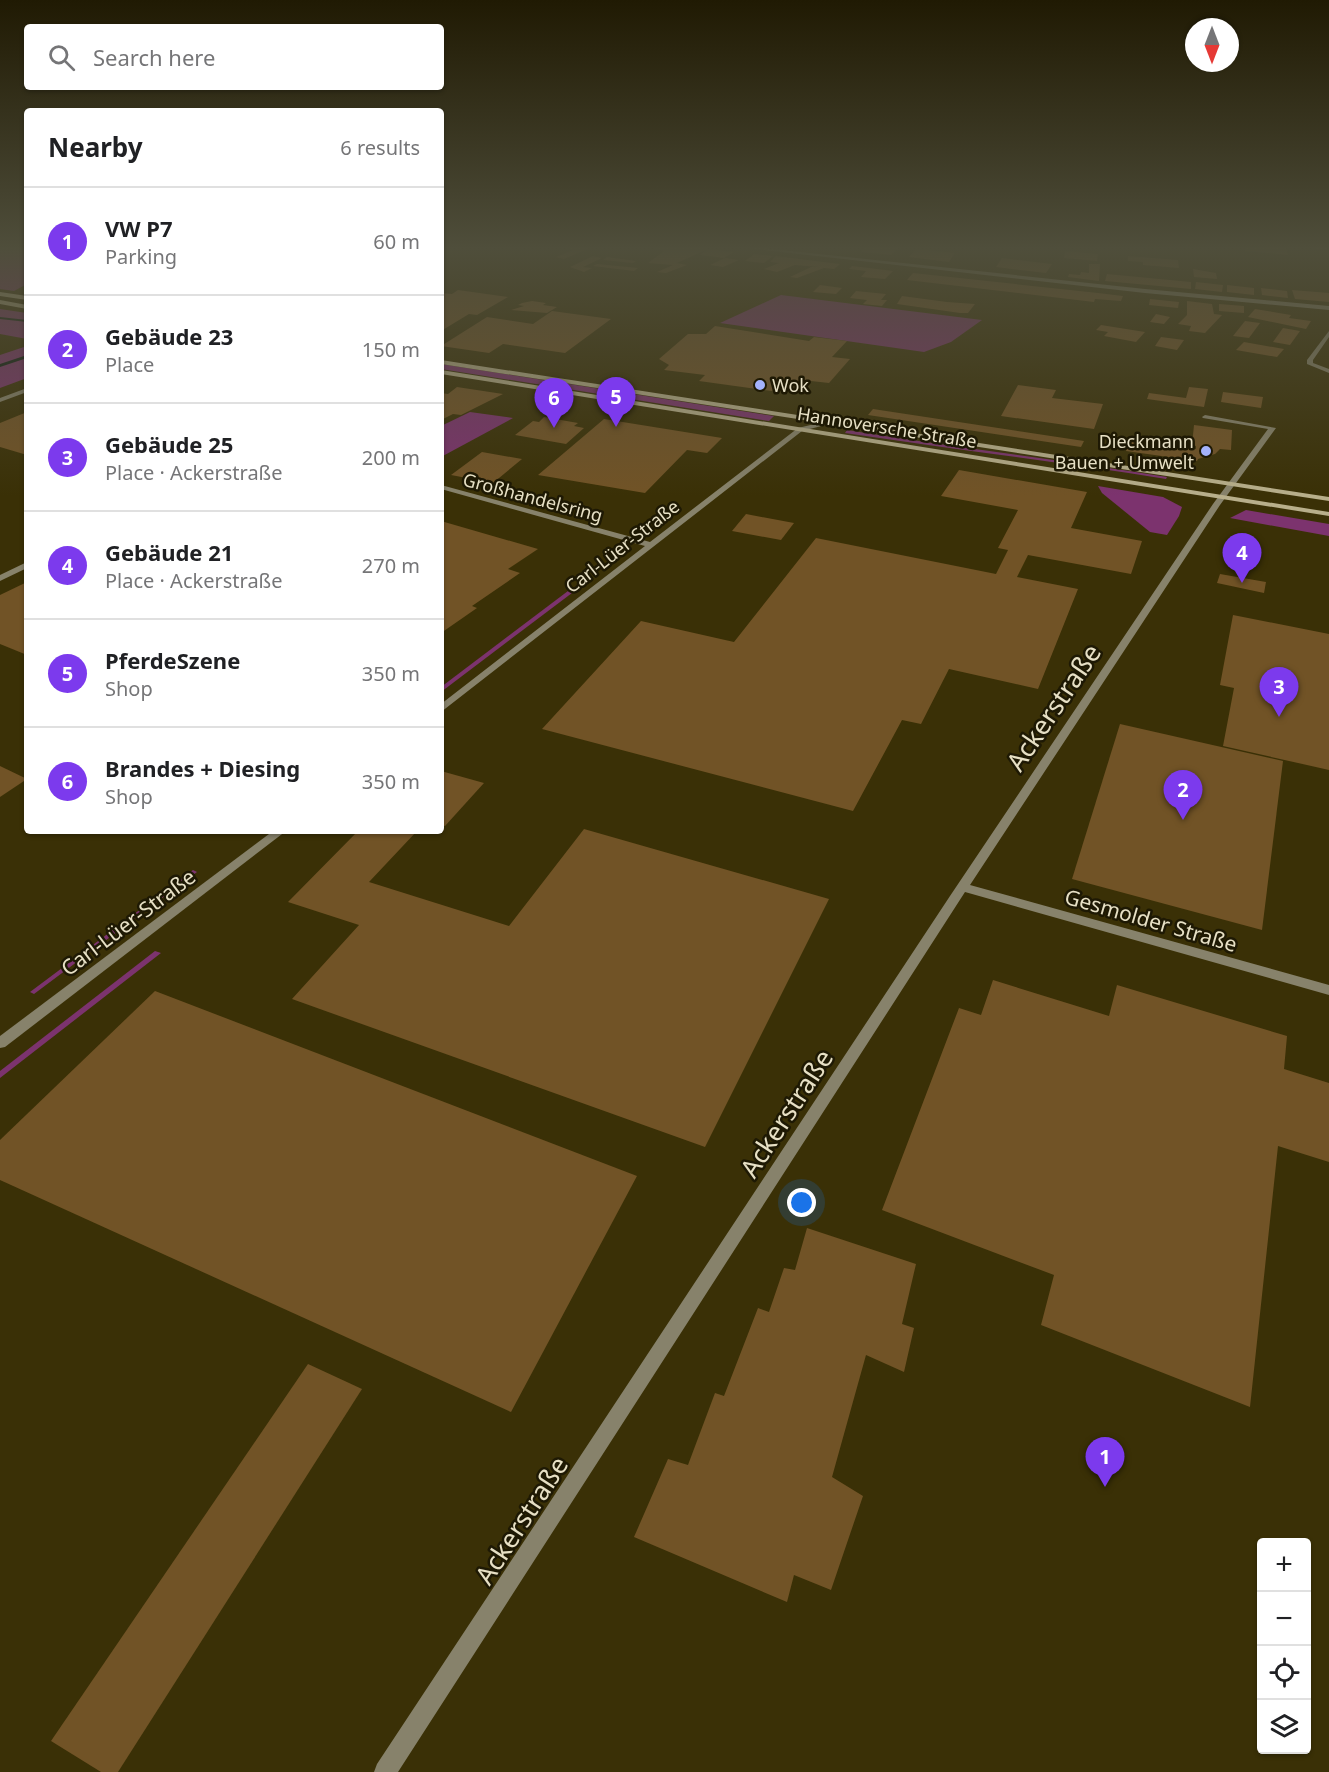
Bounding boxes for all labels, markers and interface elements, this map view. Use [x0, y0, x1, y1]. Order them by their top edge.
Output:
north arrow [1185, 18, 1239, 72]
search box [24, 24, 444, 90]
icon: search [45, 41, 78, 74]
text: Search here [93, 42, 215, 72]
text: Nearby [48, 129, 143, 165]
text: 6 results [340, 134, 420, 161]
text: VW P7 [105, 213, 173, 243]
text: 1 [62, 228, 73, 255]
text: 60 m [373, 228, 420, 255]
text: Parking [105, 243, 177, 270]
text: Gebäude 23 [105, 321, 233, 351]
text: 2 [62, 336, 73, 363]
text: 150 m [362, 336, 420, 363]
text: Place [105, 351, 154, 378]
place label: Wok [772, 373, 809, 397]
pin: 6 [534, 378, 574, 428]
pin: 5 [596, 378, 636, 427]
marker: Wok [753, 378, 767, 392]
street label: Hannoversche Straße [796, 401, 978, 453]
text: Gebäude 25 [105, 429, 233, 459]
place label: Dieckmann Bauen + Umwelt [1055, 429, 1194, 474]
text: 3 [62, 444, 73, 471]
text: 200 m [362, 444, 420, 471]
marker: Dieckmann Bauen + Umwelt [1199, 444, 1213, 458]
text: Place · Ackerstraße [105, 459, 283, 486]
street label: Großhandelsring [461, 467, 605, 527]
street label: Carl-Lüer-Straße [560, 494, 684, 598]
pin: 4 [1222, 534, 1262, 583]
text: Gebäude 21 [105, 537, 233, 567]
text: 4 [62, 552, 73, 579]
text: 270 m [362, 552, 420, 579]
text: Place · Ackerstraße [105, 567, 283, 594]
street label: Ackerstraße [997, 636, 1109, 778]
text: PferdeSzene [105, 645, 240, 675]
text: 5 [62, 660, 73, 687]
text: 350 m [362, 660, 420, 687]
pin: 3 [1260, 668, 1298, 717]
text: Shop [105, 675, 153, 702]
text: Brandes + Diesing [105, 753, 300, 783]
text: 6 [62, 768, 73, 795]
text: 350 m [362, 768, 420, 795]
pin: 2 [1164, 770, 1202, 820]
text: Shop [105, 783, 153, 810]
street label: Carl-Lüer-Straße [55, 862, 201, 982]
street label: Gesmolder Straße [1062, 882, 1240, 958]
street label: Ackerstraße [731, 1042, 841, 1184]
your location [787, 1188, 816, 1217]
pin: 1 [1086, 1438, 1124, 1487]
street label: Ackerstraße [466, 1449, 576, 1591]
map controls [1257, 1538, 1311, 1754]
button: + [1257, 1538, 1311, 1592]
button: − [1257, 1592, 1311, 1646]
button: locate [1257, 1646, 1311, 1700]
button: layers [1257, 1700, 1311, 1754]

